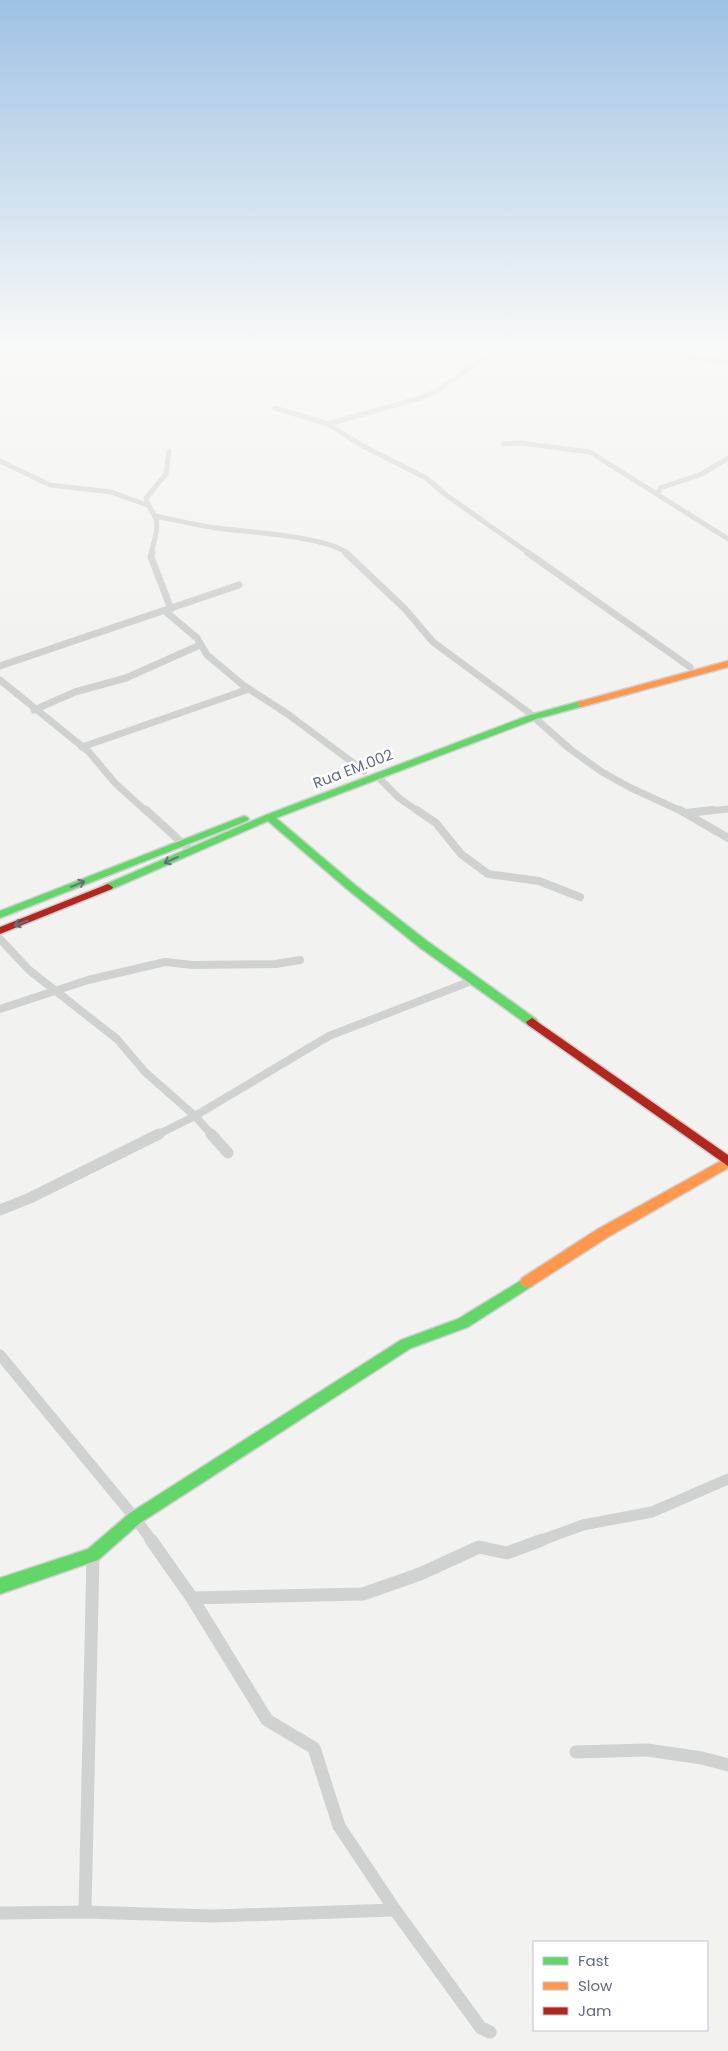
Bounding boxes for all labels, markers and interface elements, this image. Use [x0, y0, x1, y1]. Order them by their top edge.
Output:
street label: Rua EM.002 [310, 744, 396, 793]
one-way arrow [164, 855, 179, 865]
one-way arrow [70, 879, 85, 889]
one-way arrow [14, 919, 30, 928]
legend [533, 1941, 708, 2031]
text: Fast [578, 1950, 609, 1971]
text: Slow [578, 1975, 613, 1996]
text: Jam [578, 2000, 612, 2021]

